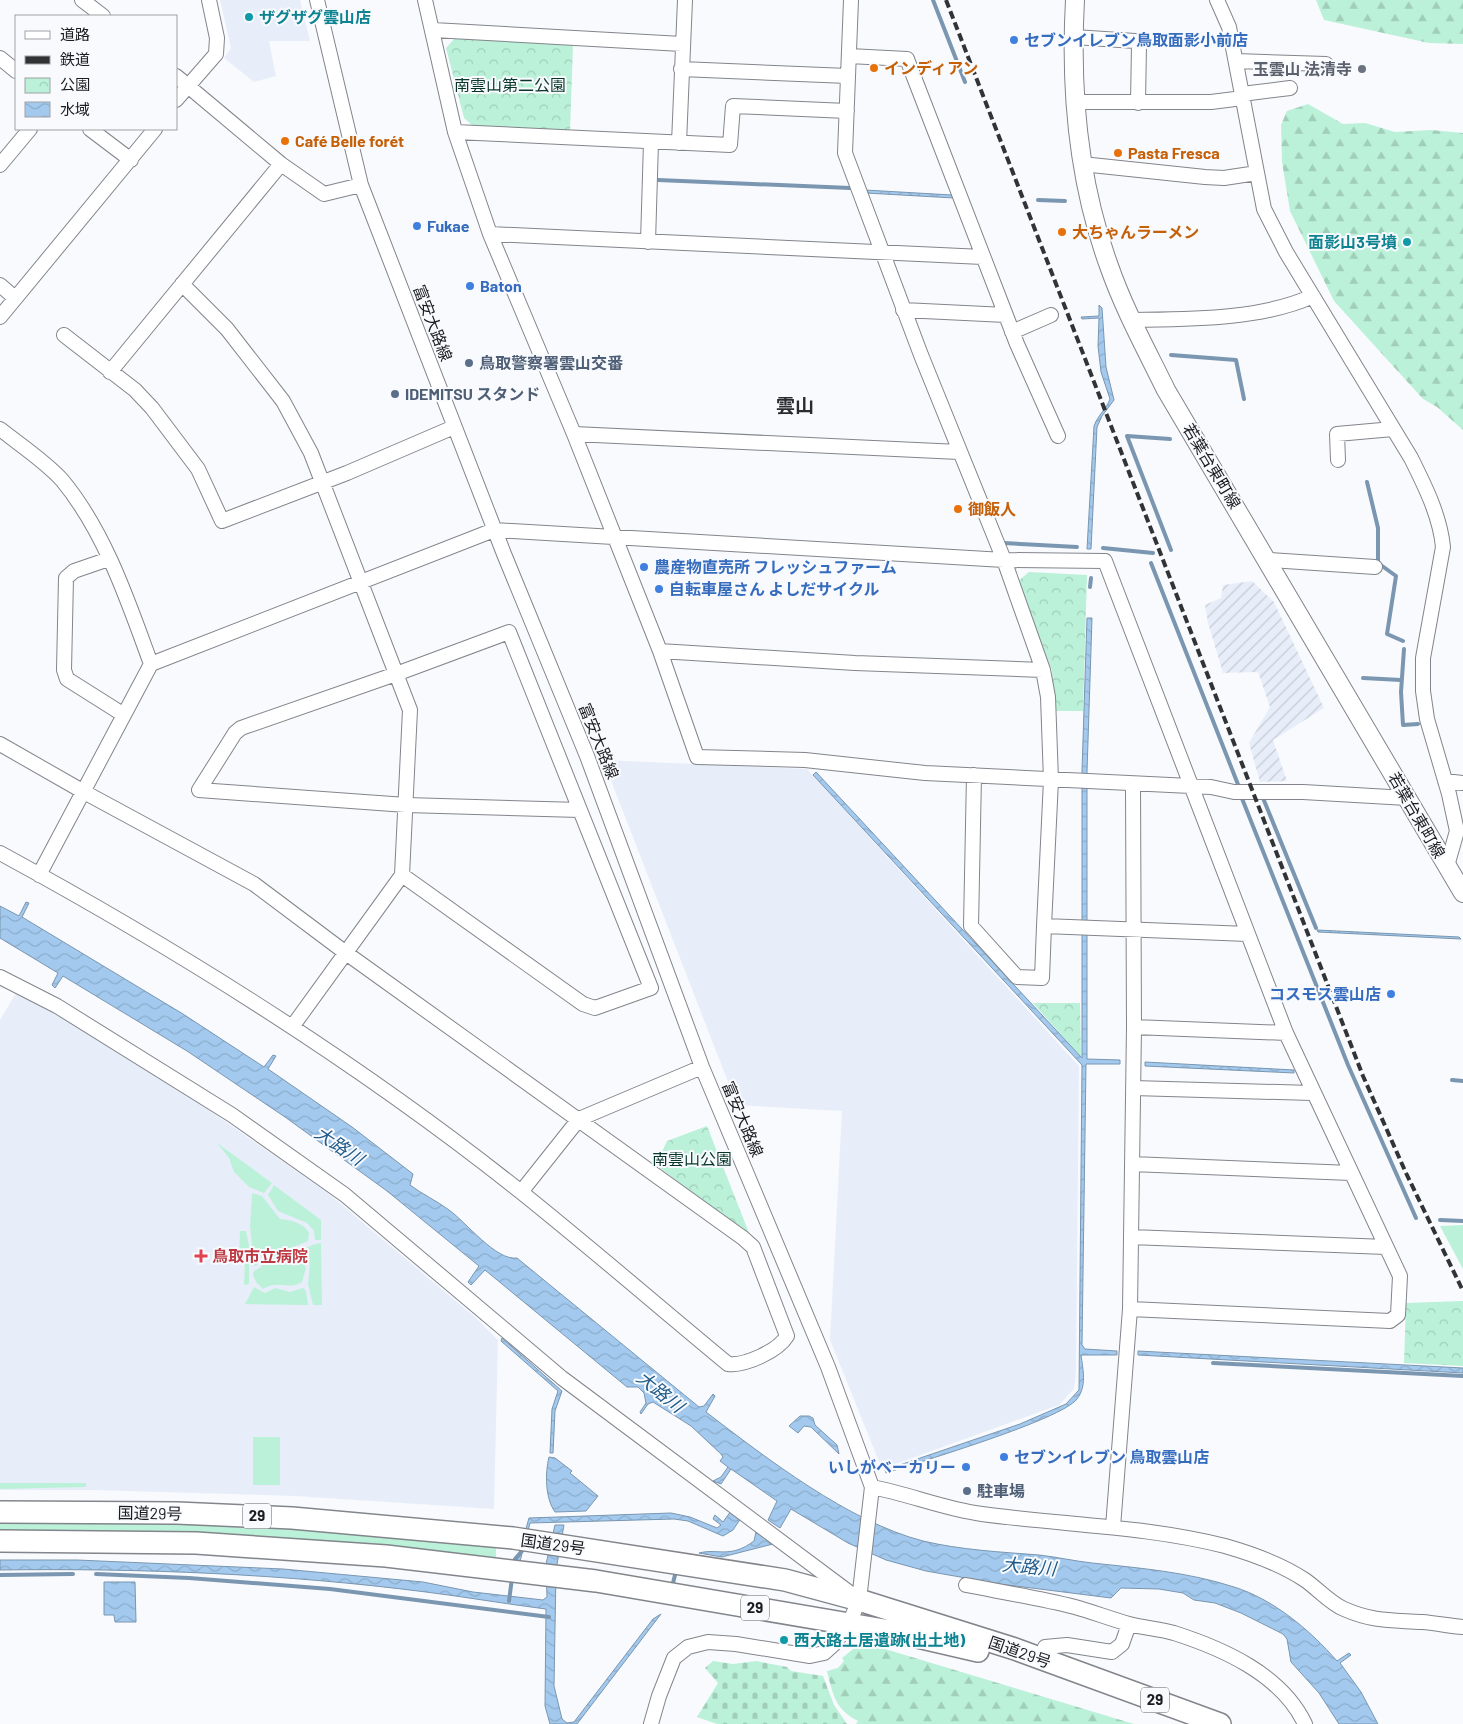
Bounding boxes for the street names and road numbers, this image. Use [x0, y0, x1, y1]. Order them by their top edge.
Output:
street label: 富安大路線 [410, 282, 457, 364]
street label: 若葉台東町線 [1180, 420, 1245, 512]
street label: 富安大路線 [576, 700, 623, 781]
street label: 若葉台東町線 [1385, 768, 1450, 861]
street label: 富安大路線 [719, 1078, 768, 1159]
street label: 国道29号 [117, 1502, 183, 1523]
road number: 29 [243, 1504, 271, 1528]
street label: 国道29号 [520, 1530, 587, 1557]
road number: 29 [741, 1596, 769, 1620]
street label: 国道29号 [986, 1632, 1054, 1671]
road number: 29 [1141, 1688, 1169, 1712]

